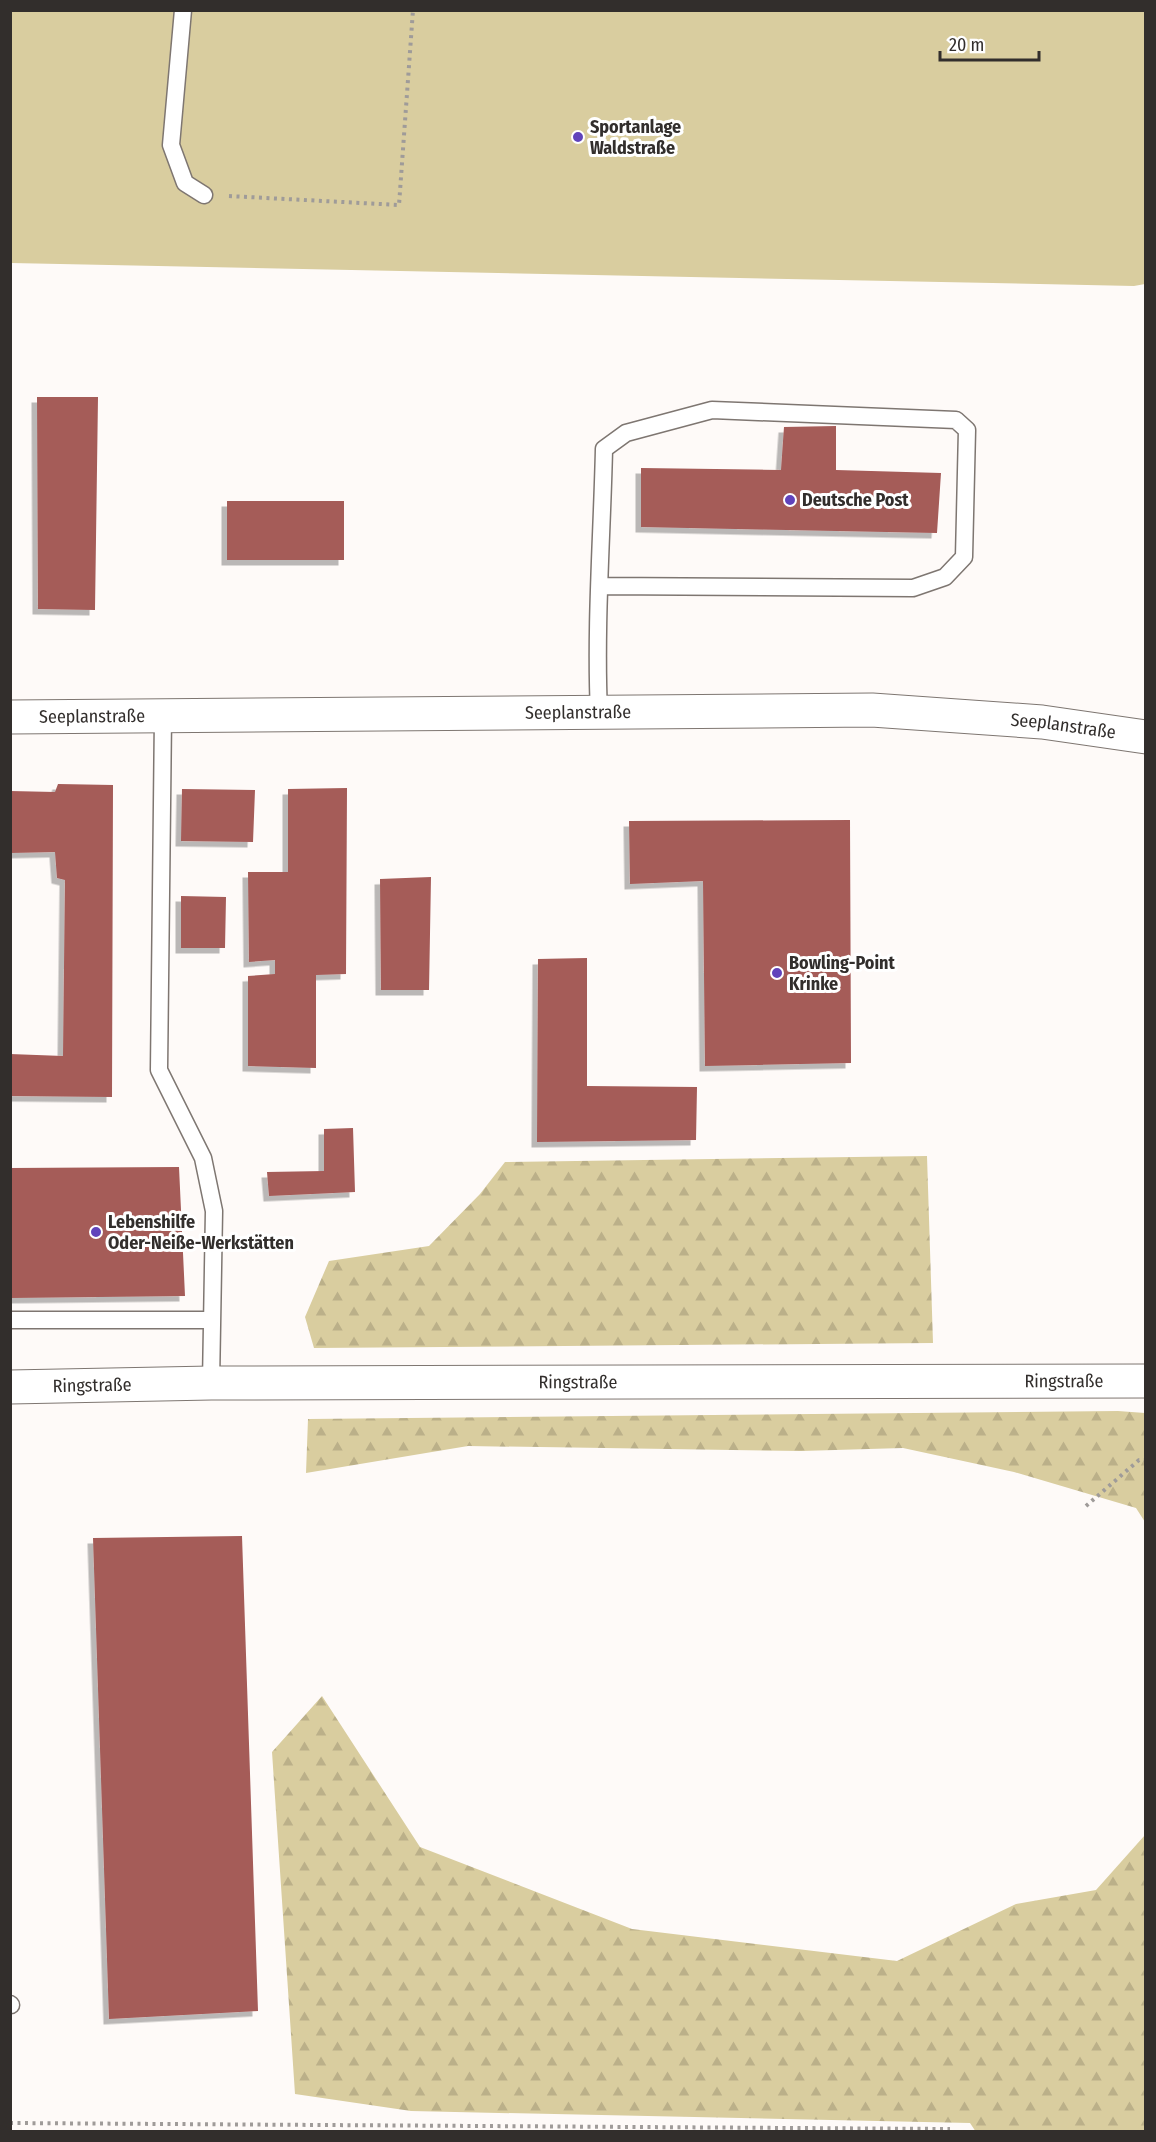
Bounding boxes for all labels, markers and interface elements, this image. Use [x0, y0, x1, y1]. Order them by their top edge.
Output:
scale bar [940, 24, 1039, 62]
text: 20 m [949, 34, 984, 56]
place label: Sportanlage Waldstraße [590, 116, 681, 159]
marker: Sportanlage Waldstraße [571, 130, 585, 144]
place label: Deutsche Post [802, 489, 909, 511]
marker: Deutsche Post [783, 493, 797, 507]
street label: Seeplanstraße [525, 701, 631, 724]
street label: Seeplanstraße [39, 705, 145, 728]
street label: Seeplanstraße [1010, 709, 1117, 744]
place label: Bowling-Point Krinke [789, 952, 896, 995]
marker: Bowling-Point Krinke [770, 966, 784, 980]
place label: Lebenshilfe Oder-Neiße-Werkstätten [108, 1211, 294, 1254]
marker: Lebenshilfe Oder-Neiße-Werkstätten [89, 1225, 103, 1239]
street label: Ringstraße [1024, 1370, 1104, 1392]
street label: Ringstraße [538, 1371, 618, 1393]
street label: Ringstraße [52, 1374, 132, 1397]

